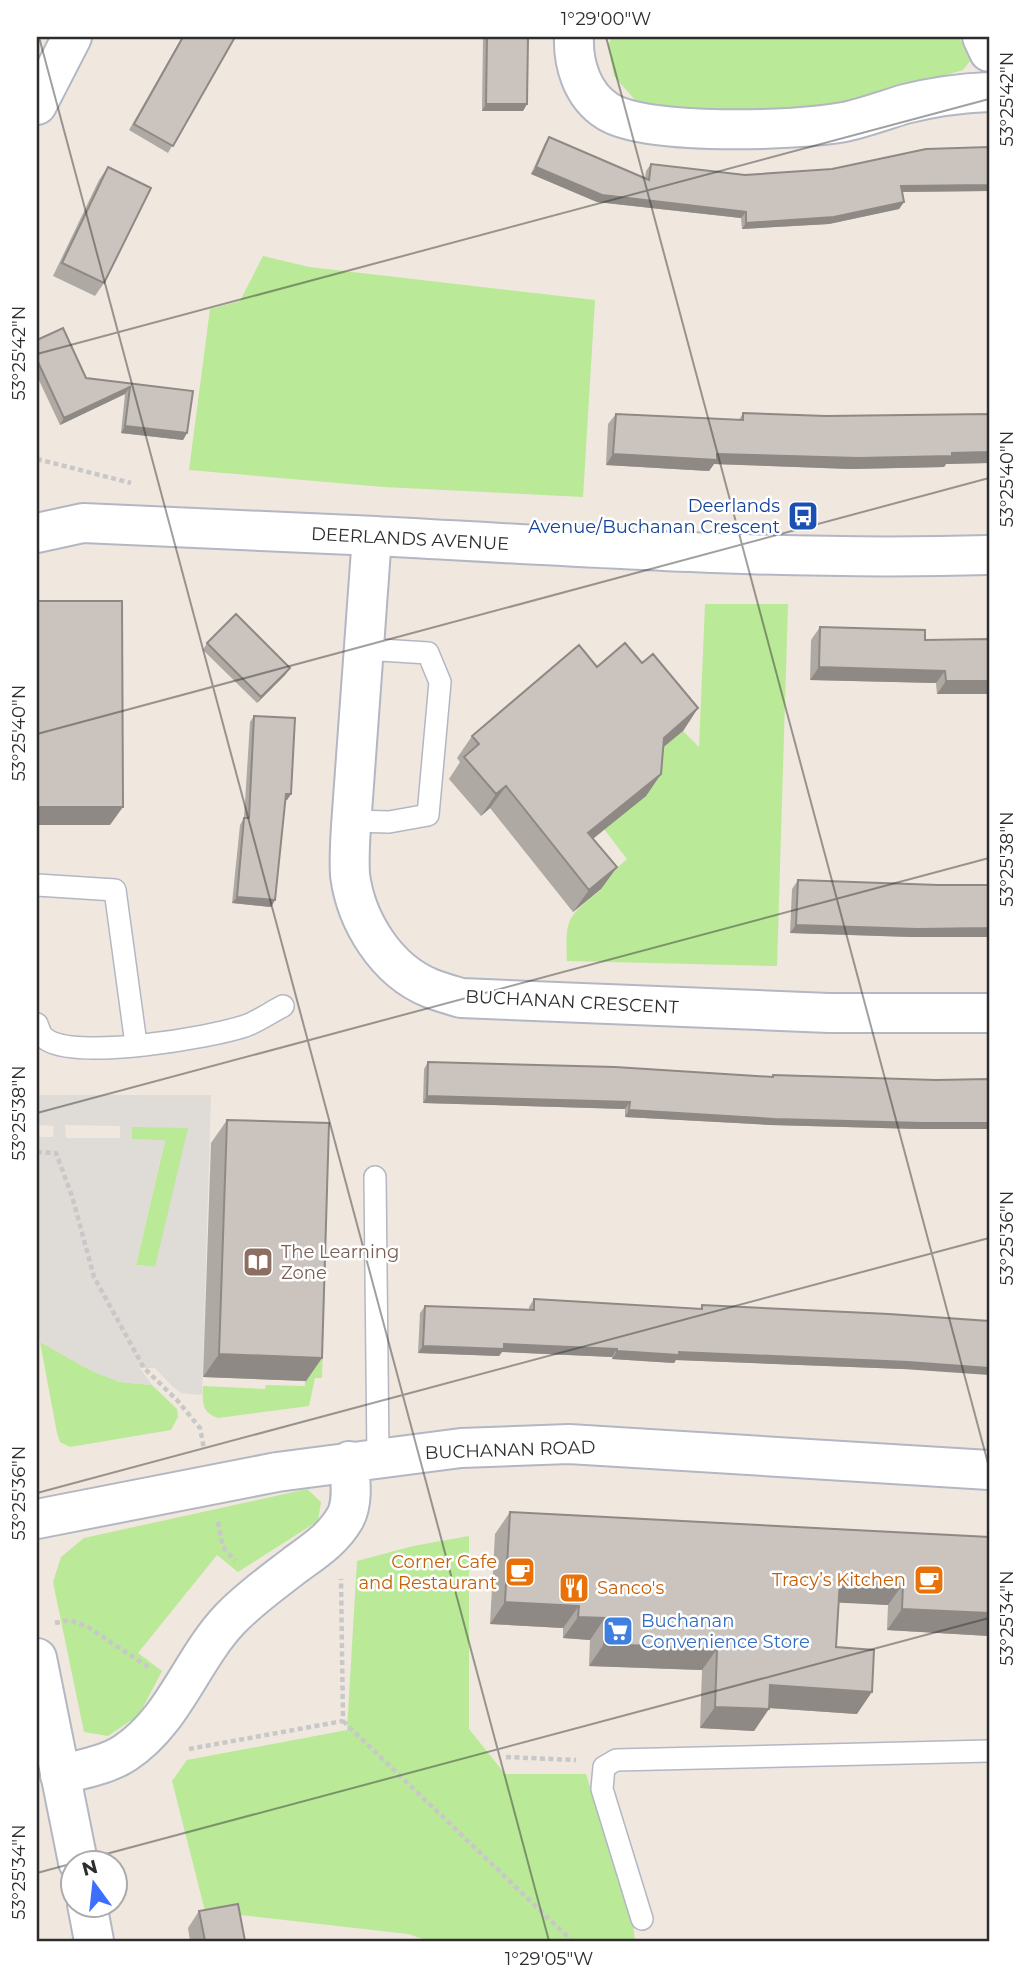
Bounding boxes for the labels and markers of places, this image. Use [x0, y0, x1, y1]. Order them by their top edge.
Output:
place label: Deerlands Avenue/Buchanan Crescent [528, 495, 780, 538]
bus stop icon: Deerlands Avenue/Buchanan Crescent [786, 499, 820, 533]
place label: The Learning Zone [281, 1241, 399, 1284]
library icon: The Learning Zone [241, 1245, 275, 1279]
place label: Corner Cafe and Restaurant [358, 1551, 497, 1594]
cafe icon: Corner Cafe and Restaurant [503, 1555, 537, 1589]
cafe icon: Tracy’s Kitchen [912, 1563, 946, 1597]
place label: Tracy’s Kitchen [772, 1569, 906, 1591]
restaurant icon: Sanco's [557, 1571, 591, 1605]
place label: Sanco's [597, 1577, 664, 1599]
place label: Buchanan Convenience Store [641, 1610, 810, 1653]
supermarket icon: Buchanan Convenience Store [601, 1614, 635, 1648]

